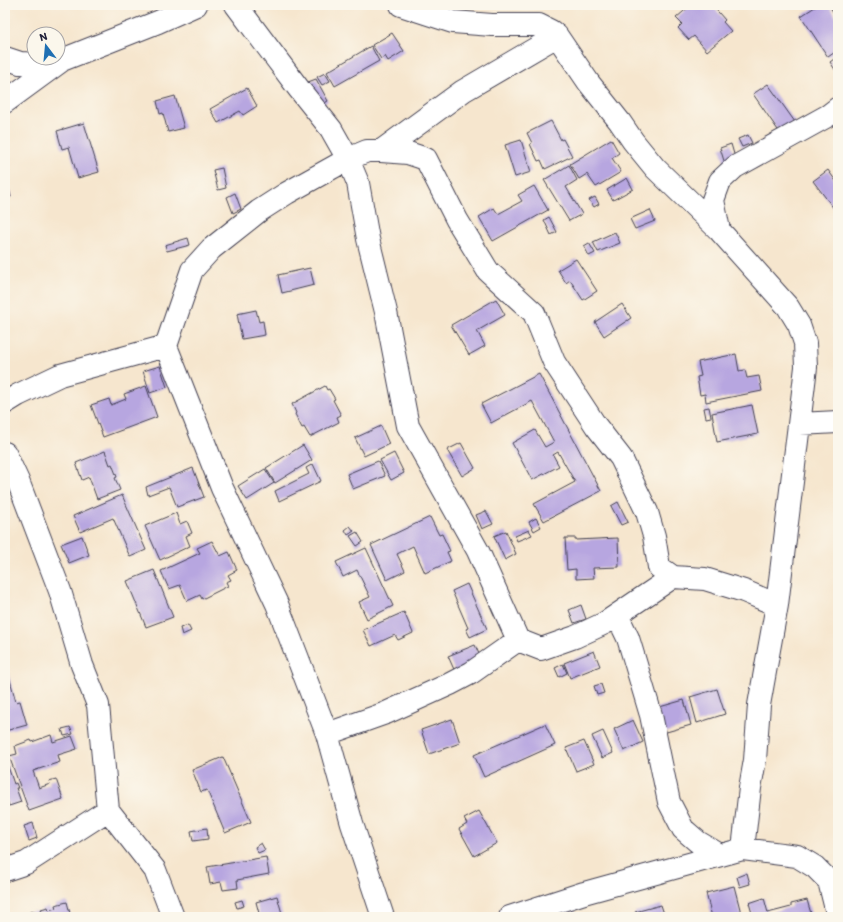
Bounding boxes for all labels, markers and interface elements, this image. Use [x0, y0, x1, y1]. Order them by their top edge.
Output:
north arrow [26, 26, 66, 66]
text: N [38, 30, 49, 44]

